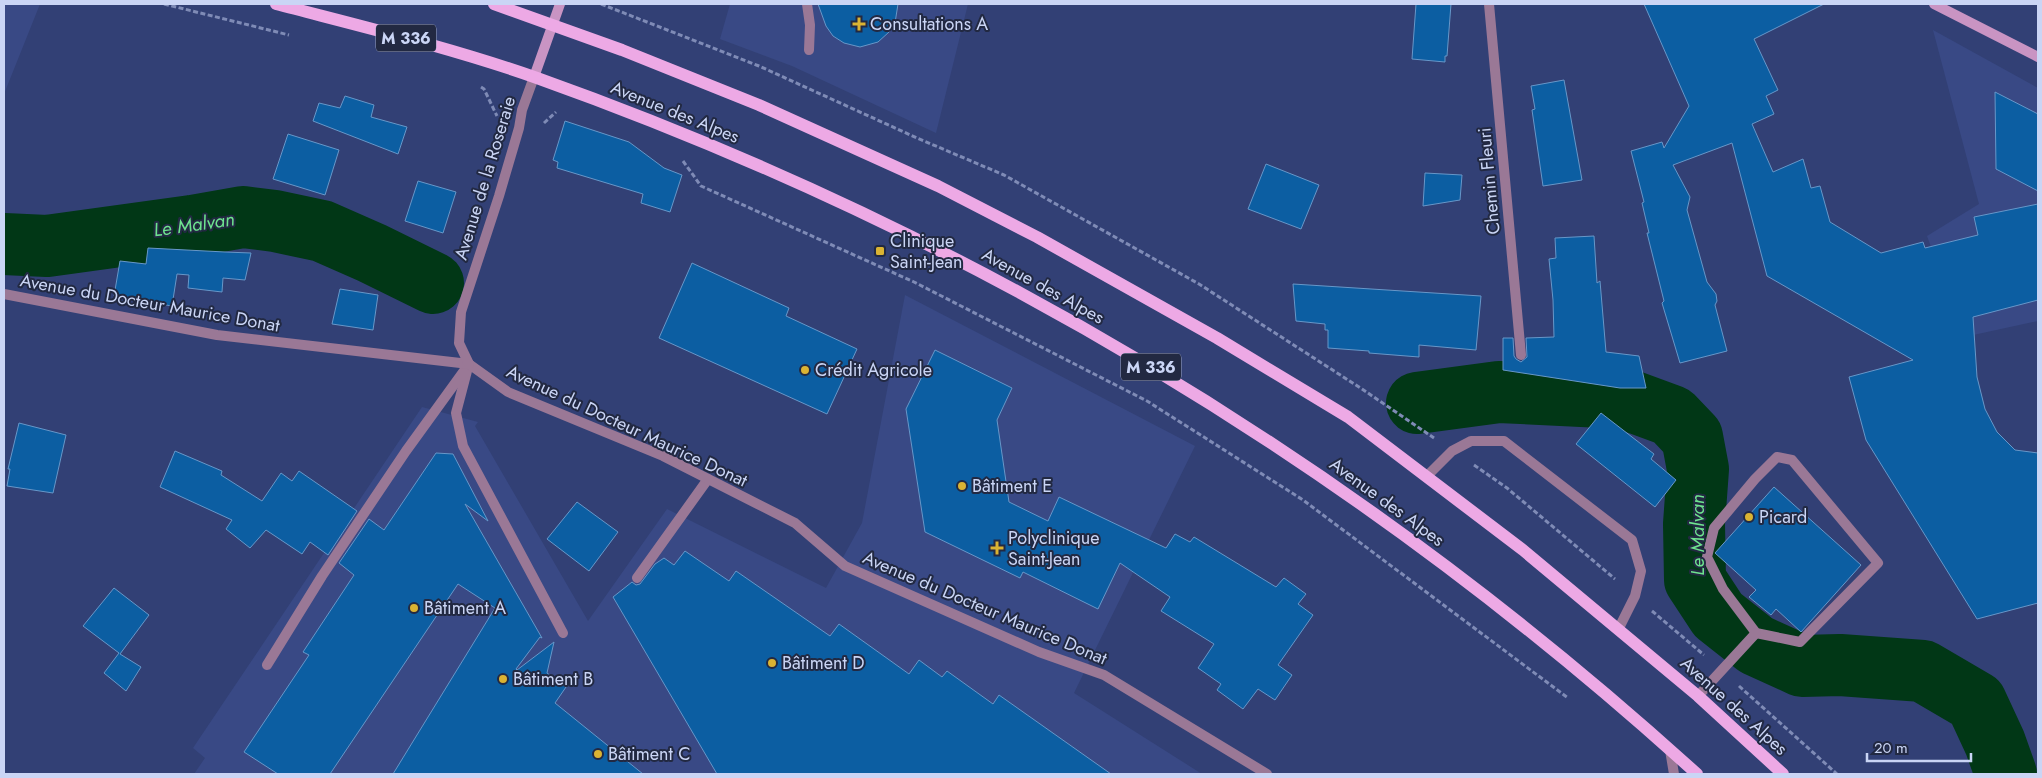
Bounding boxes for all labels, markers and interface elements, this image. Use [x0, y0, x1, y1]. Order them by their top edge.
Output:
place label: Consultations A [870, 11, 988, 37]
marker: Consultations A [852, 17, 866, 31]
road number: M 336 [376, 24, 436, 52]
street label: Avenue des Alpes [607, 74, 743, 150]
street label: Avenue de la Roseraie [448, 93, 522, 263]
street label: Chemin Fleuri [1471, 126, 1507, 236]
water label: Le Malvan [152, 205, 236, 244]
place label: Clinique Saint-Jean [890, 228, 962, 275]
street label: Avenue des Alpes [977, 242, 1109, 330]
marker: Clinique Saint-Jean [874, 245, 886, 257]
street label: Avenue du Docteur Maurice Donat [18, 267, 283, 339]
road number: M 336 [1121, 354, 1181, 381]
place label: Crédit Agricole [815, 357, 932, 383]
street label: Avenue du Docteur Maurice Donat [502, 359, 752, 494]
marker: Crédit Agricole [799, 364, 811, 376]
street label: Avenue des Alpes [1324, 451, 1450, 553]
place label: Bâtiment E [972, 473, 1052, 499]
marker: Bâtiment E [956, 480, 968, 492]
water label: Le Malvan [1684, 494, 1711, 576]
place label: Picard [1759, 504, 1807, 530]
marker: Picard [1743, 511, 1755, 523]
place label: Polyclinique Saint-Jean [1008, 525, 1099, 572]
marker: Polyclinique Saint-Jean [990, 541, 1004, 555]
street label: Avenue du Docteur Maurice Donat [859, 545, 1112, 672]
place label: Bâtiment A [424, 595, 506, 621]
marker: Bâtiment A [408, 602, 420, 614]
place label: Bâtiment D [782, 650, 865, 676]
street label: Avenue des Alpes [1675, 651, 1793, 761]
marker: Bâtiment D [766, 657, 778, 669]
place label: Bâtiment B [513, 666, 593, 692]
marker: Bâtiment B [497, 673, 509, 685]
scale bar [1867, 730, 1971, 762]
text: 20 m [1874, 737, 1908, 759]
place label: Bâtiment C [608, 741, 691, 767]
marker: Bâtiment C [592, 748, 604, 760]

